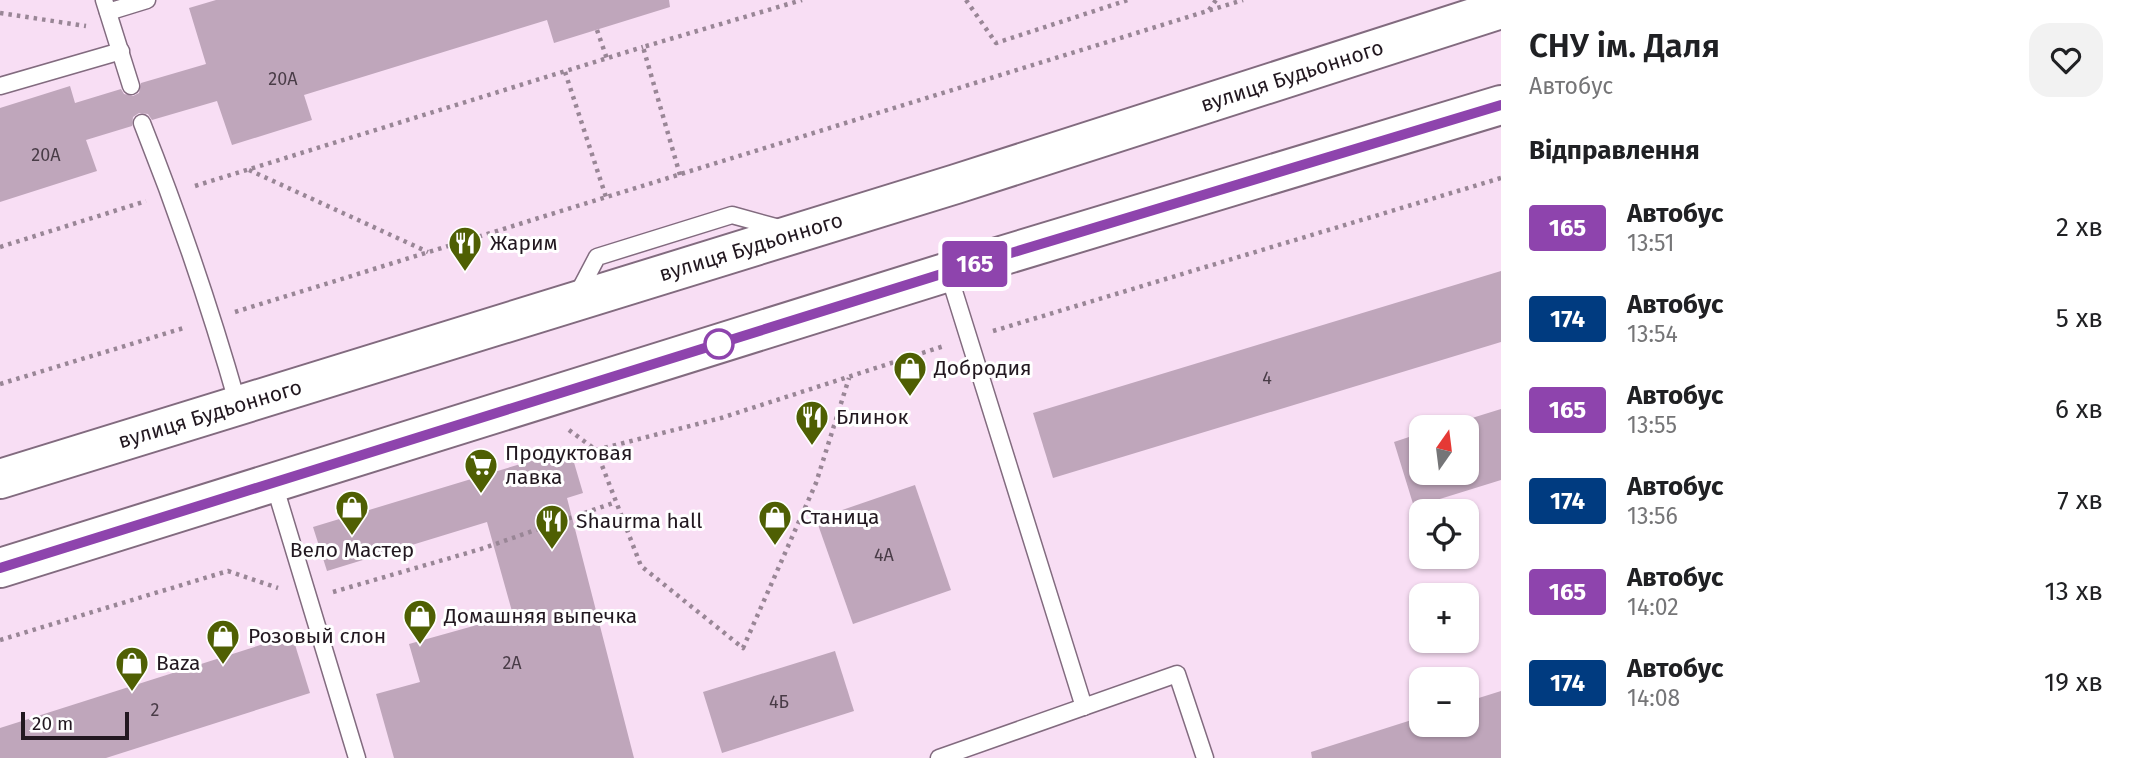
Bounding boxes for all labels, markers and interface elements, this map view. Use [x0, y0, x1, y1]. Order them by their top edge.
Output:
button: heart [2029, 23, 2103, 97]
text: СНУ ім. Даля [1529, 26, 1720, 66]
street label: вулиця Будьонного [1197, 34, 1387, 118]
house number: 20А [268, 68, 298, 90]
text: Автобус [1529, 72, 1613, 100]
text: Відправлення [1529, 135, 1700, 166]
house number: 20А [31, 144, 61, 166]
text: Автобус [1627, 198, 1724, 229]
street label: вулиця Будьонного [656, 207, 846, 287]
text: 2 хв [2056, 212, 2103, 243]
text: 165 [1549, 214, 1586, 242]
restaurant icon: Жарим [446, 224, 484, 273]
text: 13:51 [1627, 229, 1674, 257]
place label: Жарим [490, 230, 558, 256]
line badge: 165 [935, 241, 1015, 287]
text: 165 [956, 250, 994, 278]
text: Автобус [1627, 289, 1724, 320]
text: 5 хв [2056, 303, 2103, 334]
text: 174 [1550, 305, 1585, 333]
text: 13:54 [1627, 320, 1678, 348]
unlabelled marker [704, 329, 734, 359]
shop icon: Добродия [891, 349, 929, 398]
place label: Добродия [933, 355, 1032, 381]
house number: 4 [1262, 367, 1272, 389]
street label: вулиця Будьонного [115, 374, 305, 454]
text: Автобус [1627, 380, 1724, 411]
text: 6 хв [2055, 394, 2103, 425]
text: 165 [1549, 396, 1586, 424]
restaurant icon: Блинок [793, 398, 831, 447]
place label: Блинок [836, 404, 908, 430]
text: 13:55 [1627, 411, 1677, 439]
north arrow [1409, 415, 1479, 485]
map controls [1409, 415, 1479, 737]
place label: Продуктовая лавка [505, 440, 633, 490]
supermarket icon: Продуктовая лавка [462, 446, 500, 495]
text: Автобус [1627, 471, 1724, 502]
text: 7 хв [2057, 485, 2103, 516]
text: 174 [1550, 487, 1585, 515]
shop icon: Вело Мастер [333, 488, 371, 537]
shop icon: Станица [756, 498, 794, 547]
button: locate [1409, 499, 1479, 569]
restaurant icon: Shaurma hall [533, 502, 571, 551]
text: 13:56 [1627, 502, 1678, 530]
place label: Станица [800, 504, 880, 530]
place label: Shaurma hall [576, 508, 702, 534]
place label: Вело Мастер [290, 537, 414, 563]
house number: 4А [874, 544, 895, 566]
text: Автобус [1627, 562, 1724, 593]
text: 13 хв [2045, 576, 2103, 607]
text: 165 [1549, 578, 1586, 606]
button: + [1409, 583, 1479, 653]
text: 14:02 [1627, 593, 1679, 621]
shop icon: Домашняя выпечка [401, 597, 439, 646]
place label: Домашняя выпечка [443, 603, 637, 629]
shop icon: Розовый слон [204, 617, 242, 666]
place label: Розовый слон [248, 623, 386, 649]
shop icon: Baza [113, 644, 151, 693]
place label: Baza [156, 650, 200, 676]
house number: 2А [502, 652, 522, 674]
text: Автобус [1627, 653, 1724, 684]
button: − [1409, 667, 1479, 737]
text: 19 хв [2044, 667, 2103, 698]
text: 174 [1550, 669, 1585, 697]
text: 14:08 [1627, 684, 1680, 712]
house number: 4Б [769, 691, 789, 713]
house number: 2 [151, 699, 160, 721]
scale bar [21, 709, 130, 741]
text: 20 m [32, 712, 73, 735]

